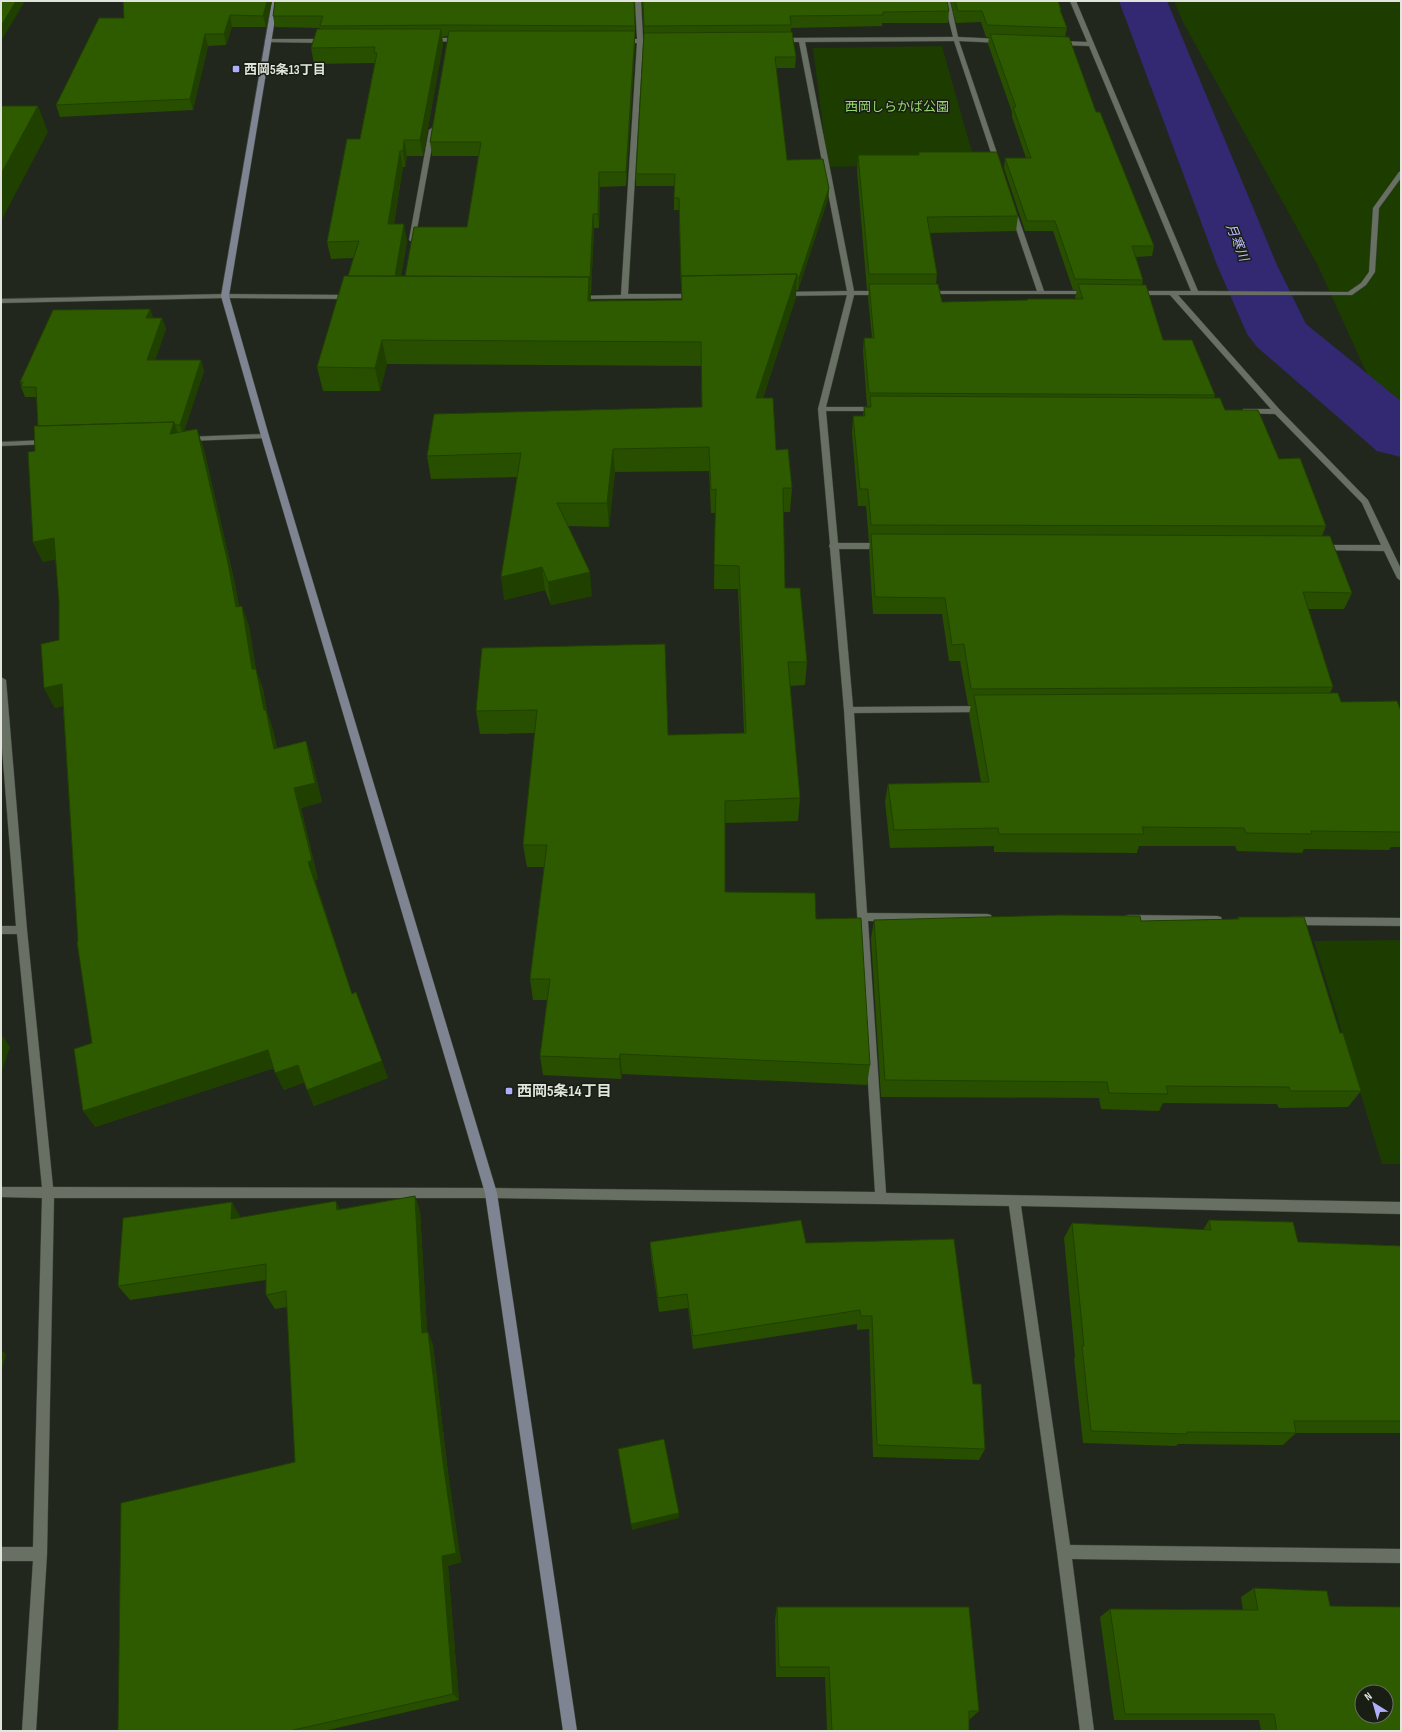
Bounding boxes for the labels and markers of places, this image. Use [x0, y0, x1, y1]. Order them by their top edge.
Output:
place label: 西岡5条13丁目 [244, 62, 326, 78]
marker: 西岡5条13丁目 [231, 64, 241, 74]
place label: 西岡5条14丁目 [517, 1082, 612, 1101]
marker: 西岡5条14丁目 [504, 1086, 514, 1096]

